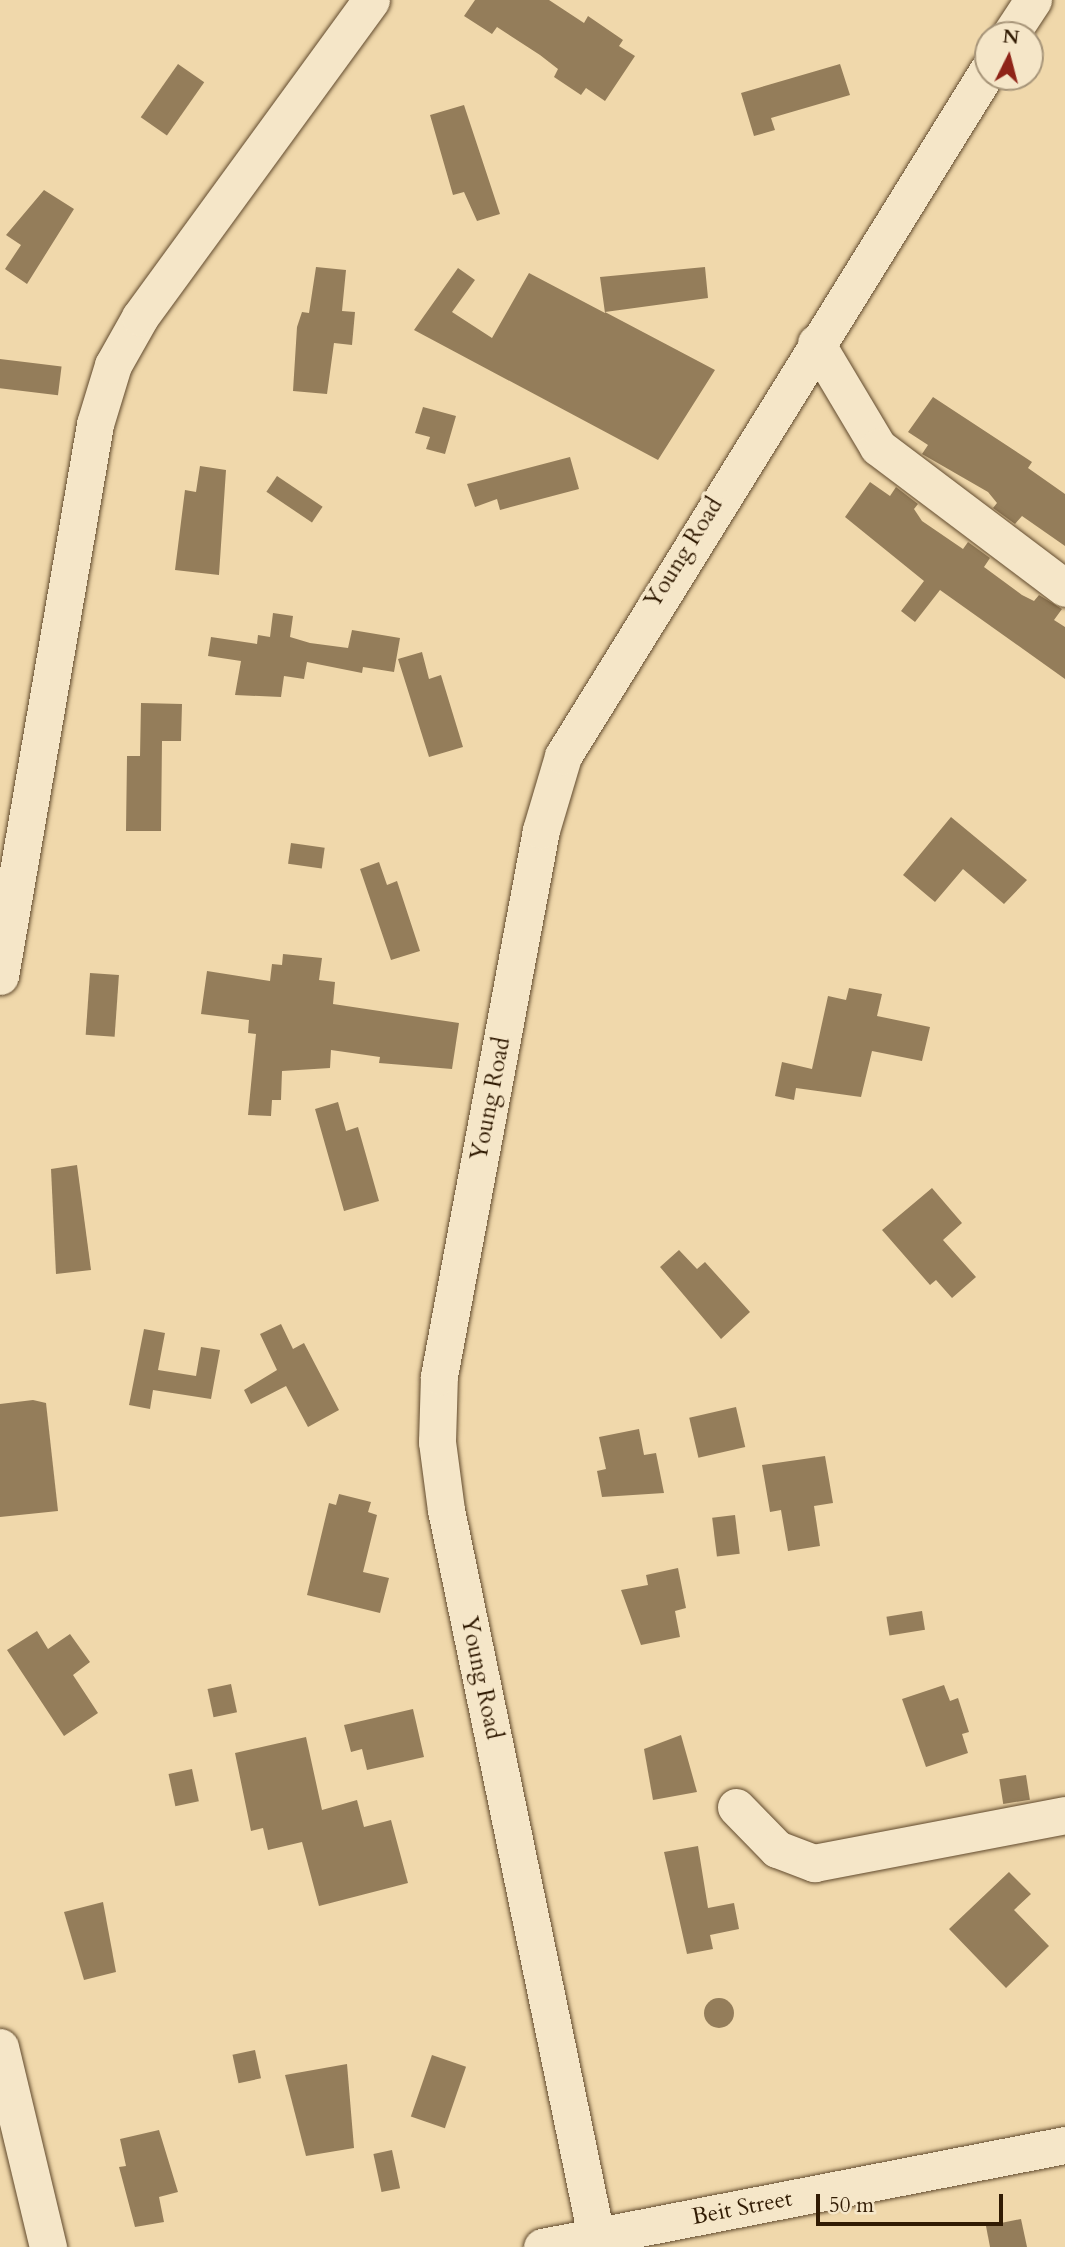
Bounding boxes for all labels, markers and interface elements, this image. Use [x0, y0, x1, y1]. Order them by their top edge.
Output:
north arrow [974, 21, 1044, 91]
text: N [1001, 23, 1021, 51]
street label: Young Road [639, 493, 729, 613]
street label: Young Road [466, 1035, 516, 1163]
street label: Young Road [455, 1614, 507, 1742]
scale bar [820, 2180, 1007, 2224]
street label: Beit Street [690, 2185, 794, 2231]
text: 50 m [829, 2191, 874, 2220]

